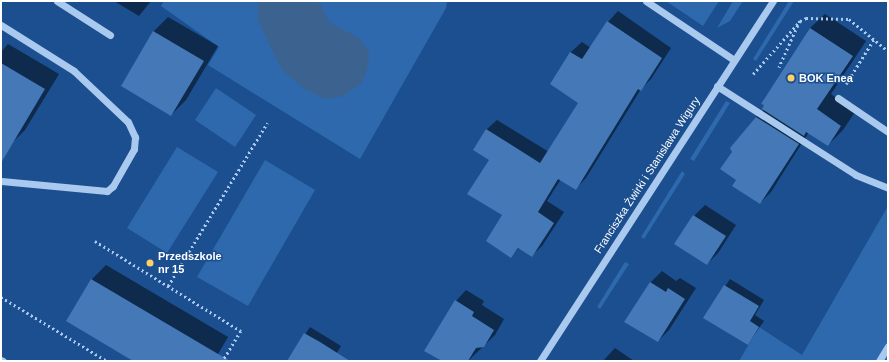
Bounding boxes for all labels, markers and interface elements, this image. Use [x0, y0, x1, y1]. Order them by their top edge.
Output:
place label: BOK Enea [799, 71, 853, 85]
marker: BOK Enea [786, 73, 796, 83]
street label: Franciszka Żwirki i Stanisława Wigury [591, 94, 703, 256]
place label: Przedszkole nr 15 [158, 250, 222, 276]
marker: Przedszkole nr 15 [145, 258, 155, 268]

